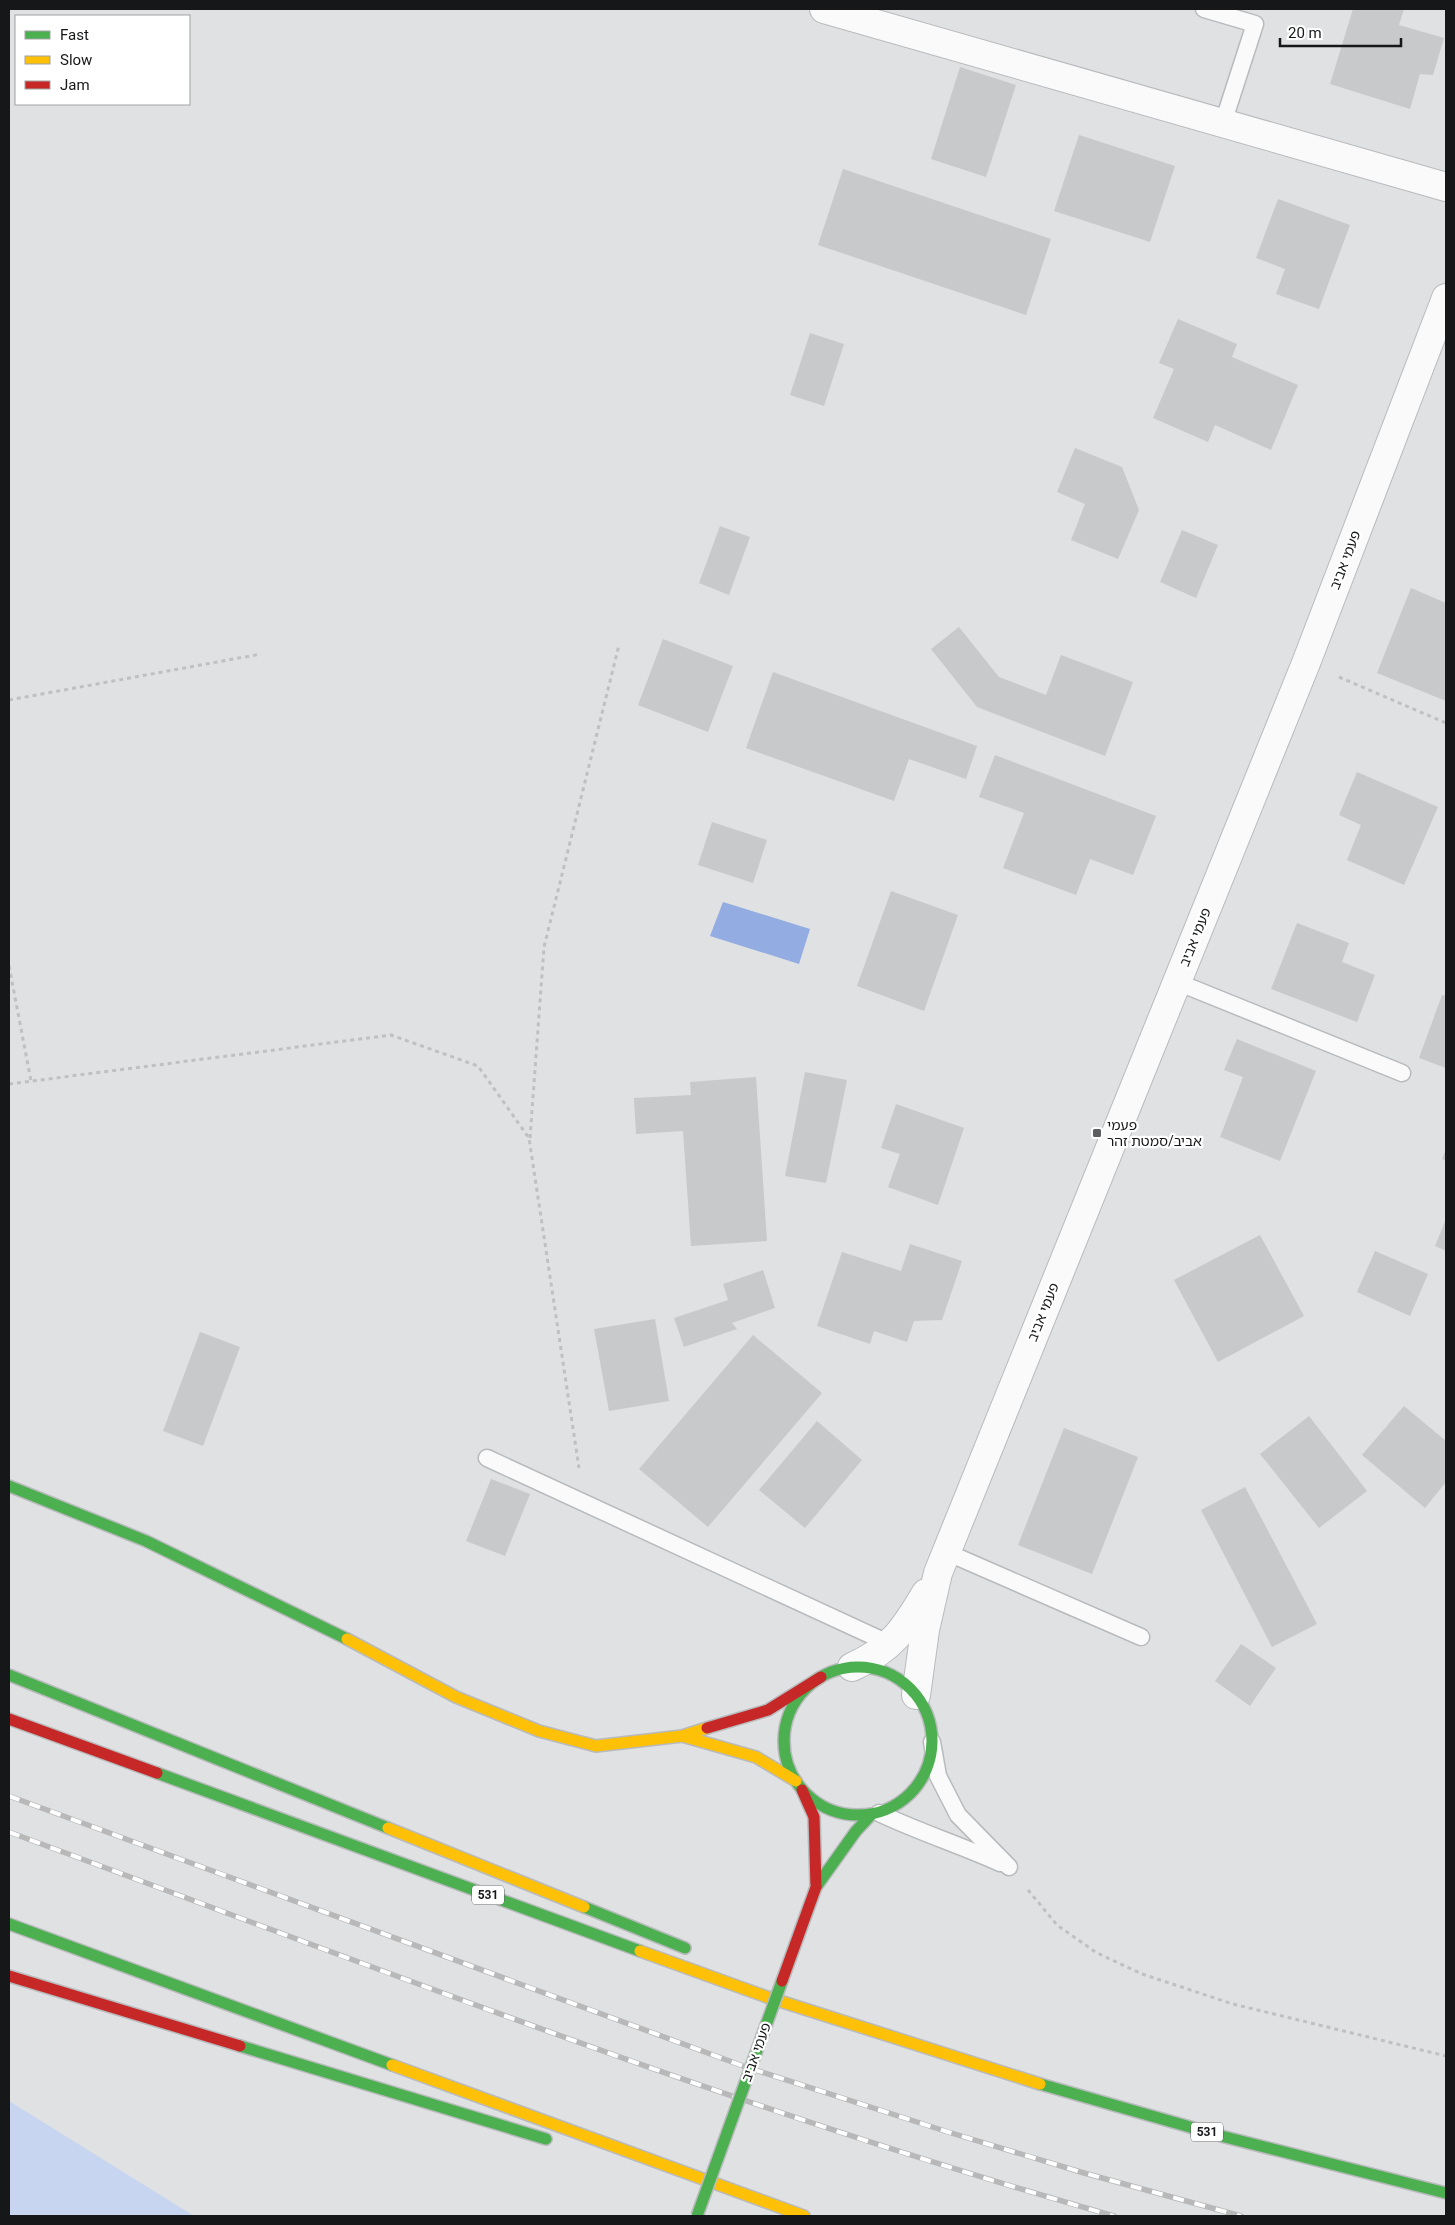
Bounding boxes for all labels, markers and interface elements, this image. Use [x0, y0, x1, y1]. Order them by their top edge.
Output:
legend [15, 15, 190, 105]
scale bar [1280, 15, 1401, 47]
text: 20 m [1288, 24, 1322, 42]
text: Fast [60, 26, 89, 44]
text: Slow [60, 51, 92, 69]
text: Jam [60, 76, 90, 94]
street label: פעמי אביב [1326, 528, 1364, 592]
street label: פעמי אביב [1176, 905, 1214, 969]
place label: פעמי אביב/סמטת זהר [1107, 1117, 1202, 1149]
marker: פעמי אביב/סמטת זהר [1091, 1127, 1103, 1139]
street label: פעמי אביב [1024, 1280, 1062, 1344]
road number: 531 [472, 1886, 504, 1904]
street label: פעמי אביב [738, 2020, 774, 2084]
road number: 531 [1191, 2122, 1223, 2142]

